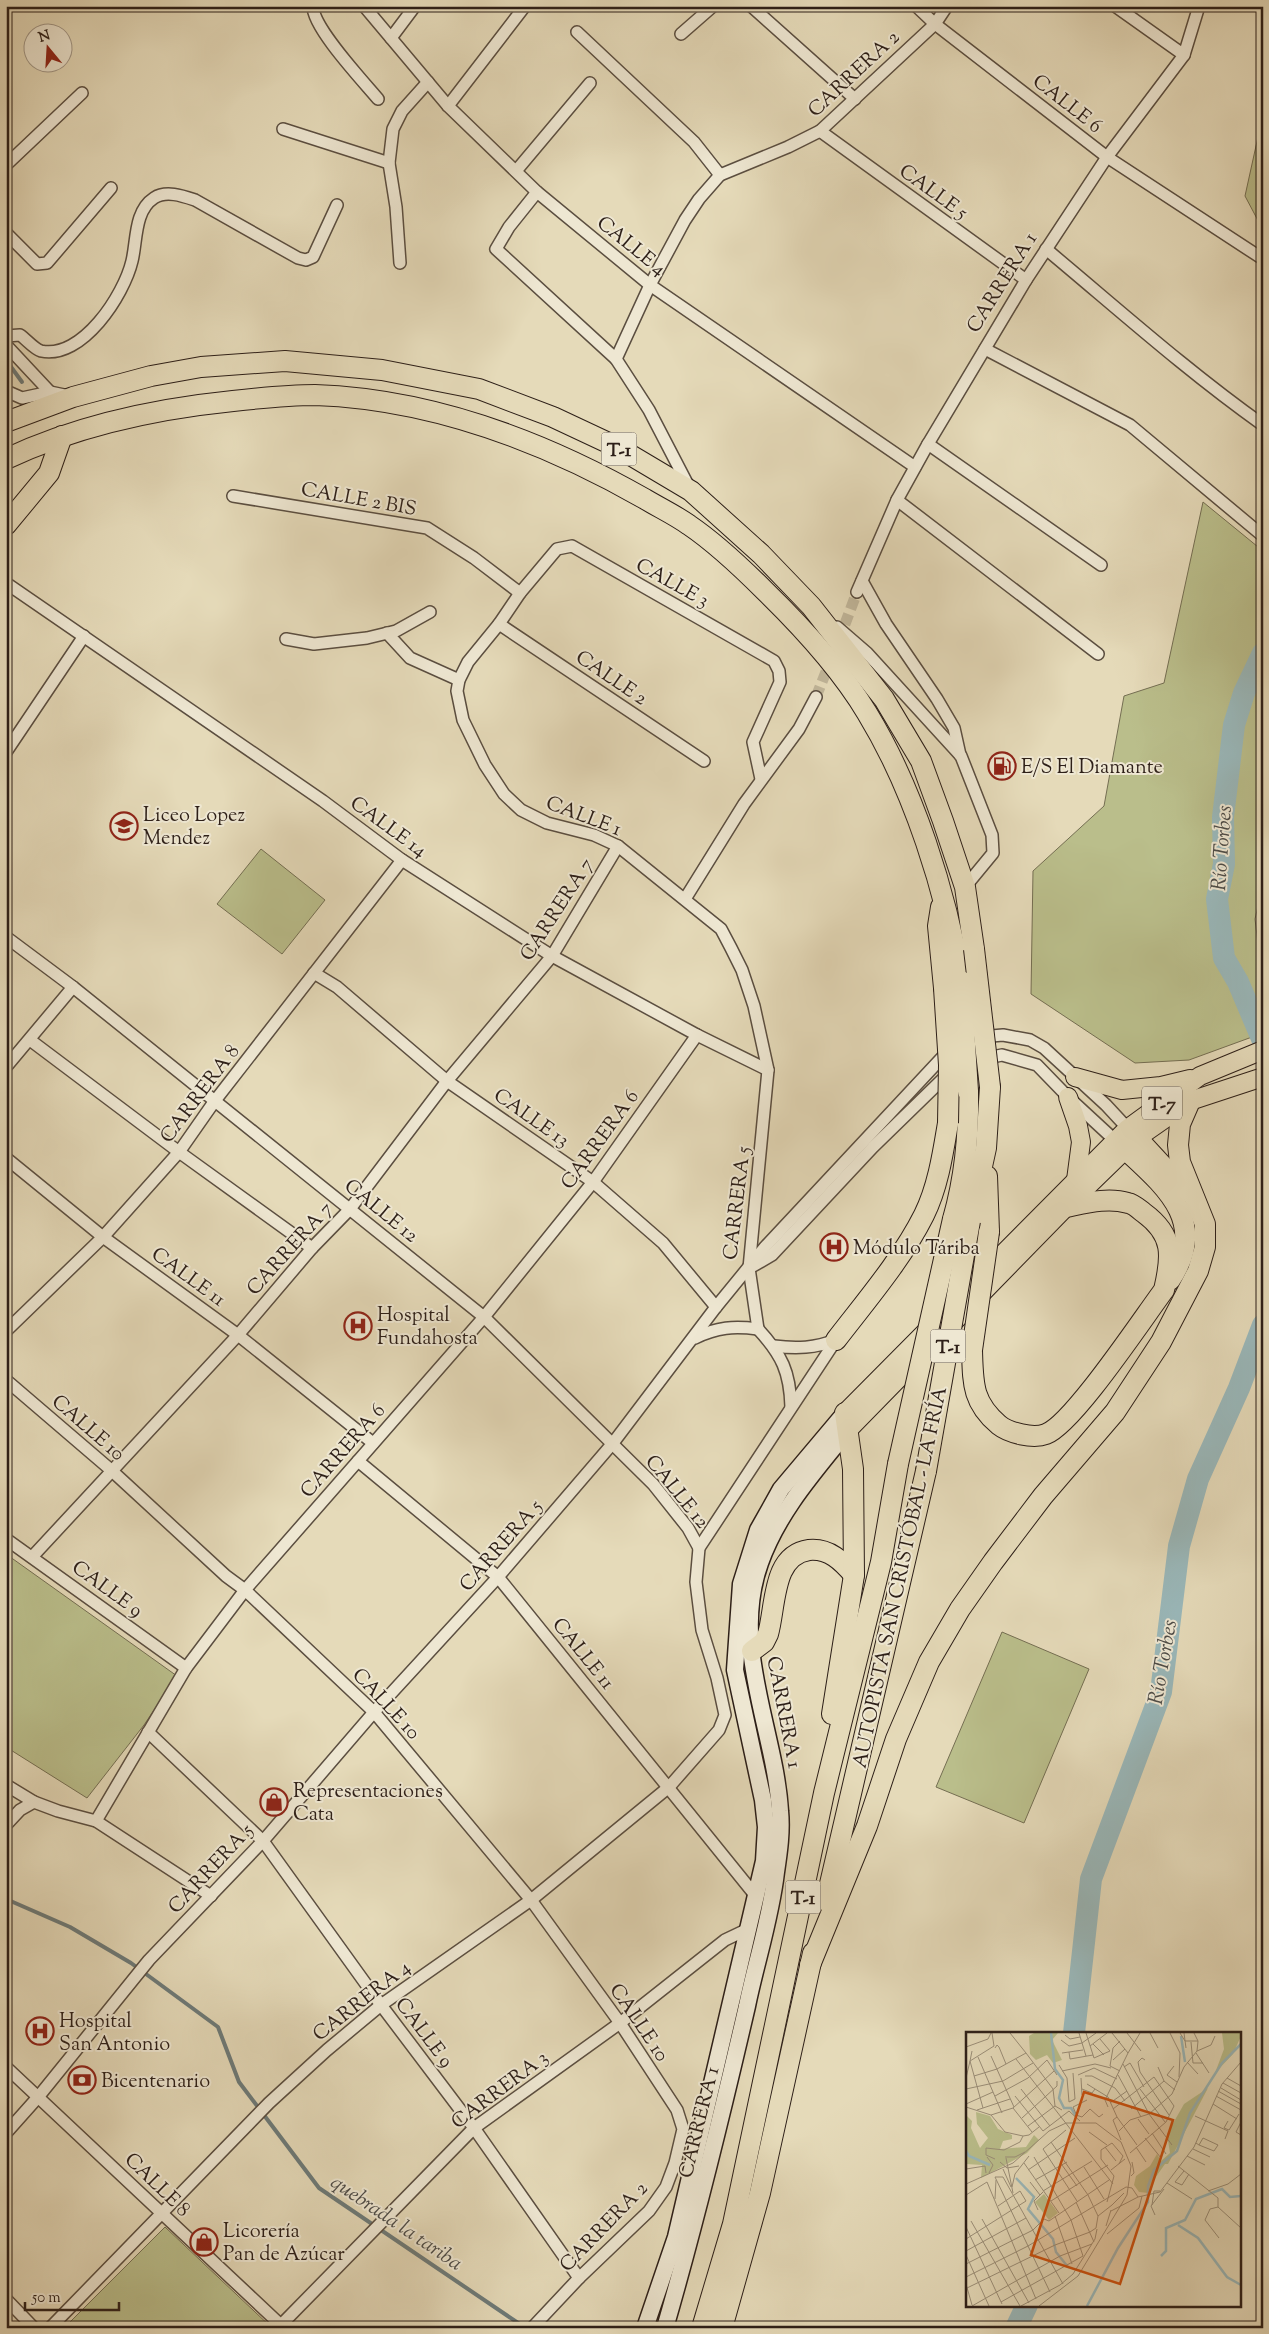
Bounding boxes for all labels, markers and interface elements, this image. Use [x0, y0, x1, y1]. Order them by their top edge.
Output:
north arrow [22, 22, 72, 72]
street label: CARRERA 2 [802, 24, 907, 125]
text: N [36, 26, 53, 49]
street label: CALLE 6 [1025, 68, 1108, 142]
street label: CALLE 5 [892, 158, 973, 228]
street label: CALLE 4 [589, 210, 671, 284]
street label: CARRERA 1 [961, 227, 1046, 339]
road number: T-1 [602, 432, 636, 466]
street label: CALLE 2 BIS [299, 476, 419, 525]
street label: CALLE 3 [630, 552, 714, 616]
street label: CALLE 2 [569, 644, 652, 714]
fuel station icon: E/S El Diamante [987, 751, 1017, 781]
place label: E/S El Diamante [1021, 754, 1163, 783]
street label: CALLE 14 [343, 790, 432, 866]
street label: CALLE 1 [541, 790, 625, 845]
place label: Liceo Lopez Mendez [143, 802, 245, 854]
water label: Río Torbes [1205, 804, 1241, 892]
school or university icon: Liceo Lopez Mendez [109, 811, 139, 841]
street label: CARRERA 7 [514, 853, 602, 967]
street label: CARRERA 8 [154, 1039, 248, 1150]
street label: CALLE 13 [487, 1082, 574, 1156]
street label: CARRERA 6 [555, 1085, 647, 1196]
road number: T-7 [1142, 1086, 1182, 1120]
street label: CARRERA 5 [717, 1145, 760, 1262]
street label: CALLE 12 [337, 1173, 424, 1251]
street label: CARRERA 7 [241, 1196, 341, 1303]
hospital icon: Módulo Táriba [819, 1232, 849, 1262]
place label: Módulo Táriba [853, 1235, 980, 1264]
street label: CALLE 11 [144, 1241, 231, 1315]
place label: Hospital Fundahosta [377, 1302, 478, 1354]
hospital icon: Hospital Fundahosta [343, 1311, 373, 1341]
road number: T-1 [930, 1330, 966, 1362]
street label: AUTOPISTA SAN CRISTÓBAL - LA FRÍA [846, 1384, 956, 1771]
street label: CALLE 10 [44, 1389, 131, 1469]
street label: CARRERA 6 [295, 1398, 393, 1505]
street label: CALLE 12 [637, 1449, 715, 1536]
street label: CARRERA 5 [454, 1494, 550, 1599]
street label: CALLE 9 [65, 1554, 148, 1626]
street label: CALLE 11 [544, 1612, 620, 1697]
water label: Río Torbes [1142, 1618, 1186, 1707]
street label: CARRERA 1 [757, 1654, 808, 1771]
street label: CALLE 10 [344, 1662, 426, 1747]
place label: Representaciones Cata [293, 1778, 443, 1830]
shop icon: Representaciones Cata [259, 1787, 289, 1817]
street label: CARRERA 5 [162, 1818, 261, 1921]
road number: T-1 [786, 1880, 820, 1914]
street label: CARRERA 4 [307, 1954, 418, 2049]
street label: CALLE 10 [601, 1978, 675, 2068]
street label: CALLE 9 [387, 1992, 459, 2075]
place label: Hospital San Antonio [59, 2008, 170, 2060]
hospital icon: Hospital San Antonio [25, 2016, 55, 2046]
inset map [966, 2032, 1242, 2306]
street label: CARRERA 3 [446, 2045, 555, 2137]
street label: CARRERA 1 [673, 2064, 728, 2181]
bank icon: Bicentenario [67, 2065, 97, 2095]
place label: Bicentenario [101, 2068, 210, 2097]
street label: CALLE 8 [117, 2147, 196, 2225]
water label: quebrada la tariba [324, 2168, 468, 2279]
street label: CARRERA 2 [554, 2176, 656, 2280]
place label: Licorería Pan de Azúcar [223, 2218, 345, 2270]
shop icon: Licorería Pan de Azúcar [189, 2227, 219, 2257]
scale bar [25, 2279, 119, 2311]
text: 50 m [31, 2288, 61, 2309]

